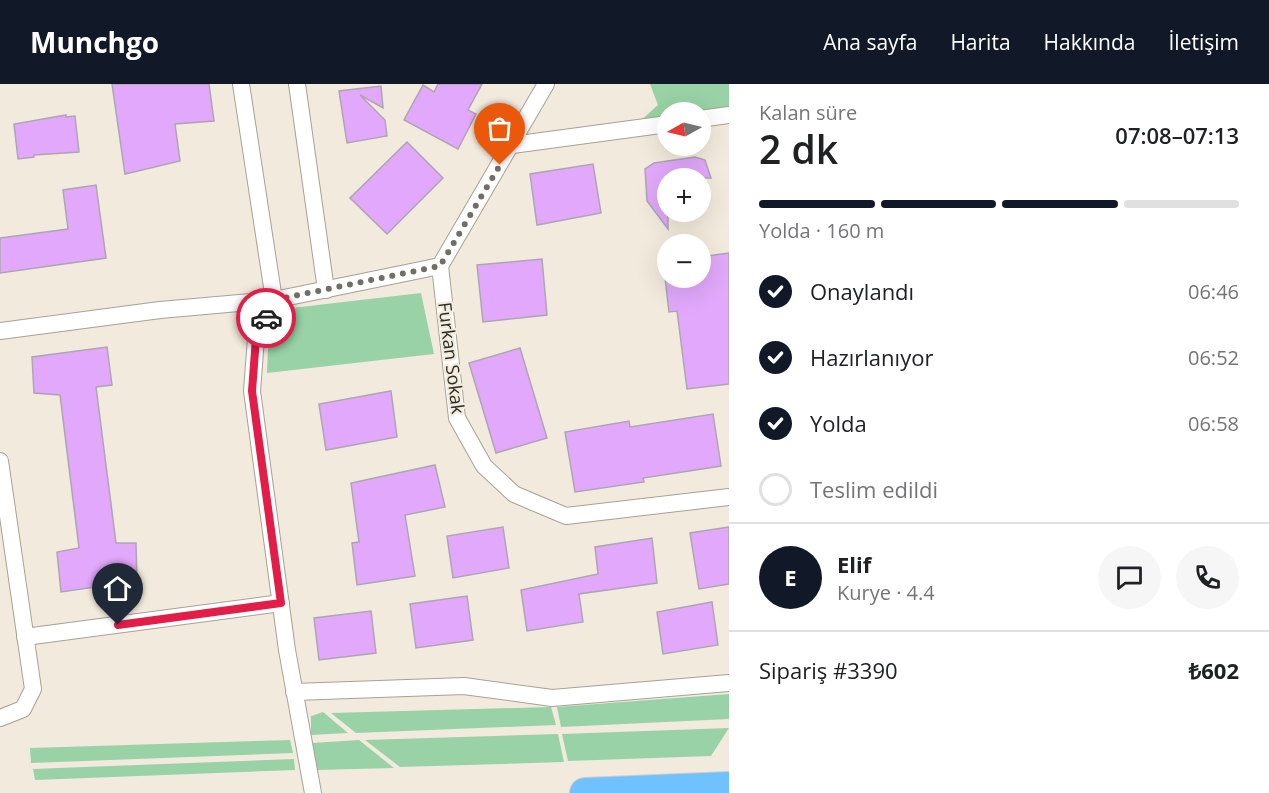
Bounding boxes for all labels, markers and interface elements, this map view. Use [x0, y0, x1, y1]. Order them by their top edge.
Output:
text: Munchgo [30, 23, 159, 61]
text: Ana sayfa [823, 28, 917, 56]
text: Harita [950, 28, 1011, 56]
text: Hakkında [1044, 28, 1136, 56]
text: İletişim [1169, 28, 1239, 56]
text: Kalan süre [759, 99, 857, 126]
north arrow [657, 102, 711, 156]
map controls [657, 102, 711, 288]
pin [474, 103, 525, 165]
icon: bag [483, 112, 516, 145]
text: 07:08–07:13 [1115, 120, 1239, 150]
text: 2 dk [759, 122, 838, 175]
button: + [657, 168, 711, 222]
text: Yolda · 160 m [759, 217, 884, 244]
button: − [657, 234, 711, 288]
icon: check [759, 275, 792, 308]
text: Onaylandı [810, 276, 914, 306]
text: 06:46 [1188, 278, 1239, 305]
courier [236, 288, 296, 348]
street label: Furkan Sokak [433, 301, 471, 416]
icon: car [250, 302, 283, 335]
icon: check [759, 341, 792, 374]
text: Hazırlanıyor [810, 342, 933, 372]
text: 06:52 [1188, 344, 1239, 371]
icon: check [759, 407, 792, 440]
text: Yolda [810, 408, 867, 438]
text: 06:58 [1188, 410, 1239, 437]
text: Teslim edildi [810, 474, 938, 504]
button: chat [1098, 546, 1161, 609]
button: phone [1176, 546, 1239, 609]
text: Elif [837, 549, 871, 579]
text: E [784, 562, 797, 592]
pin [92, 563, 143, 625]
icon: home [101, 572, 134, 605]
text: Kurye · 4.4 [837, 579, 935, 606]
text: Sipariş #3390 [759, 655, 898, 685]
text: ₺602 [1189, 655, 1239, 685]

